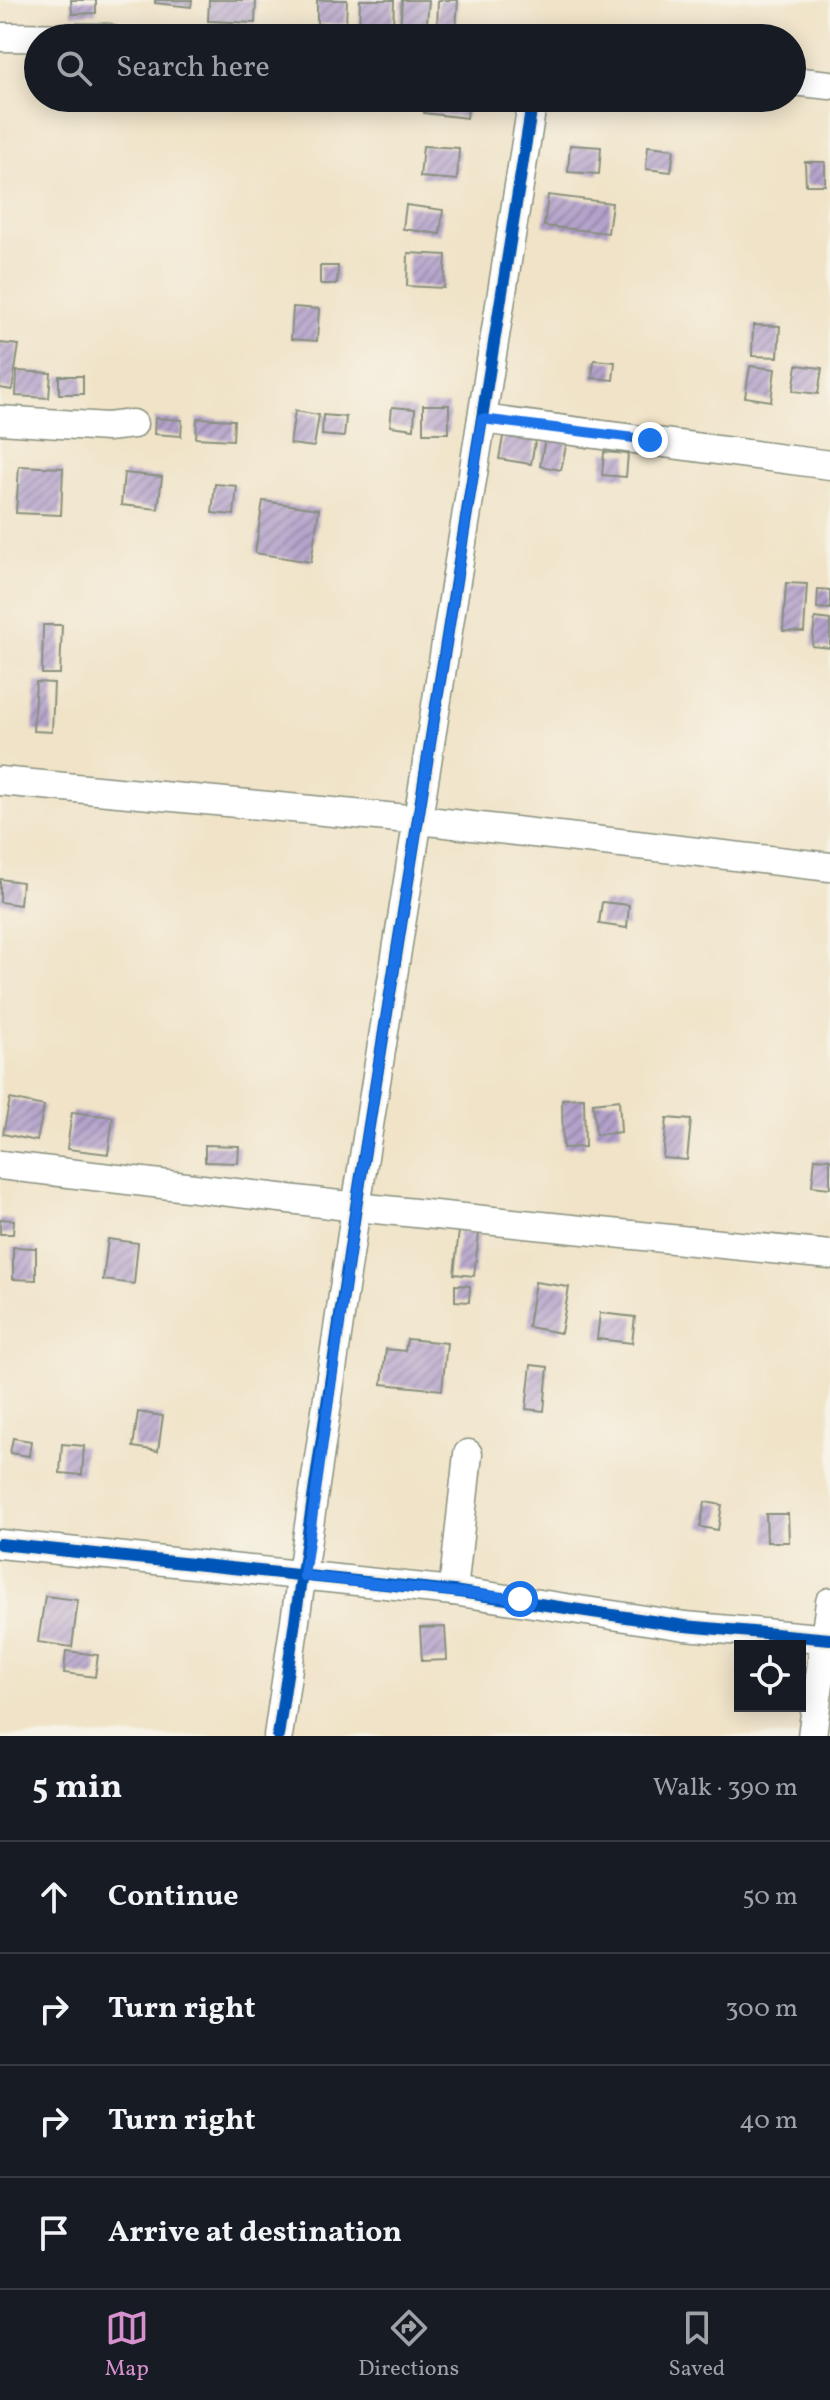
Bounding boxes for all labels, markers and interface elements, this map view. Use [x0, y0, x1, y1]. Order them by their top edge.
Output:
search box [24, 24, 806, 112]
icon: search [52, 46, 96, 90]
text: Search here [116, 47, 270, 89]
route end [632, 422, 668, 458]
route start [502, 1581, 538, 1617]
map controls [734, 1640, 806, 1712]
button: locate [734, 1640, 806, 1712]
text: 5 min [32, 1765, 122, 1812]
text: Walk · 390 m [653, 1770, 798, 1806]
icon: ahead [32, 1875, 76, 1919]
text: Continue [108, 1876, 239, 1918]
text: 50 m [742, 1879, 798, 1915]
icon: right [32, 1987, 76, 2031]
text: Turn right [108, 1988, 256, 2030]
text: 300 m [725, 1991, 798, 2027]
icon: right [32, 2099, 76, 2143]
text: Turn right [108, 2100, 256, 2142]
text: 40 m [739, 2103, 798, 2139]
icon: arrive [32, 2211, 76, 2255]
text: Arrive at destination [108, 2212, 402, 2254]
tab: Map [105, 2306, 149, 2385]
tab: Directions [358, 2306, 459, 2385]
tab: Saved [669, 2306, 725, 2385]

